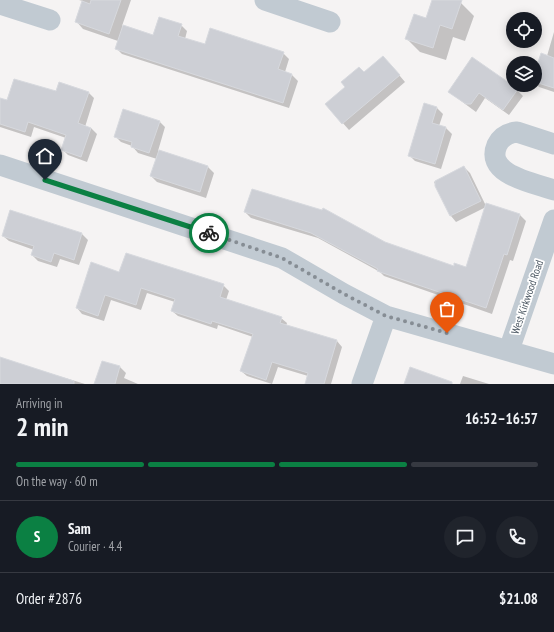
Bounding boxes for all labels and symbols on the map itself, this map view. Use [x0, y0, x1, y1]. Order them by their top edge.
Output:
pin [28, 139, 62, 180]
courier [189, 213, 229, 253]
street label: West Kirkwood Road [508, 258, 546, 336]
pin [430, 292, 464, 333]

